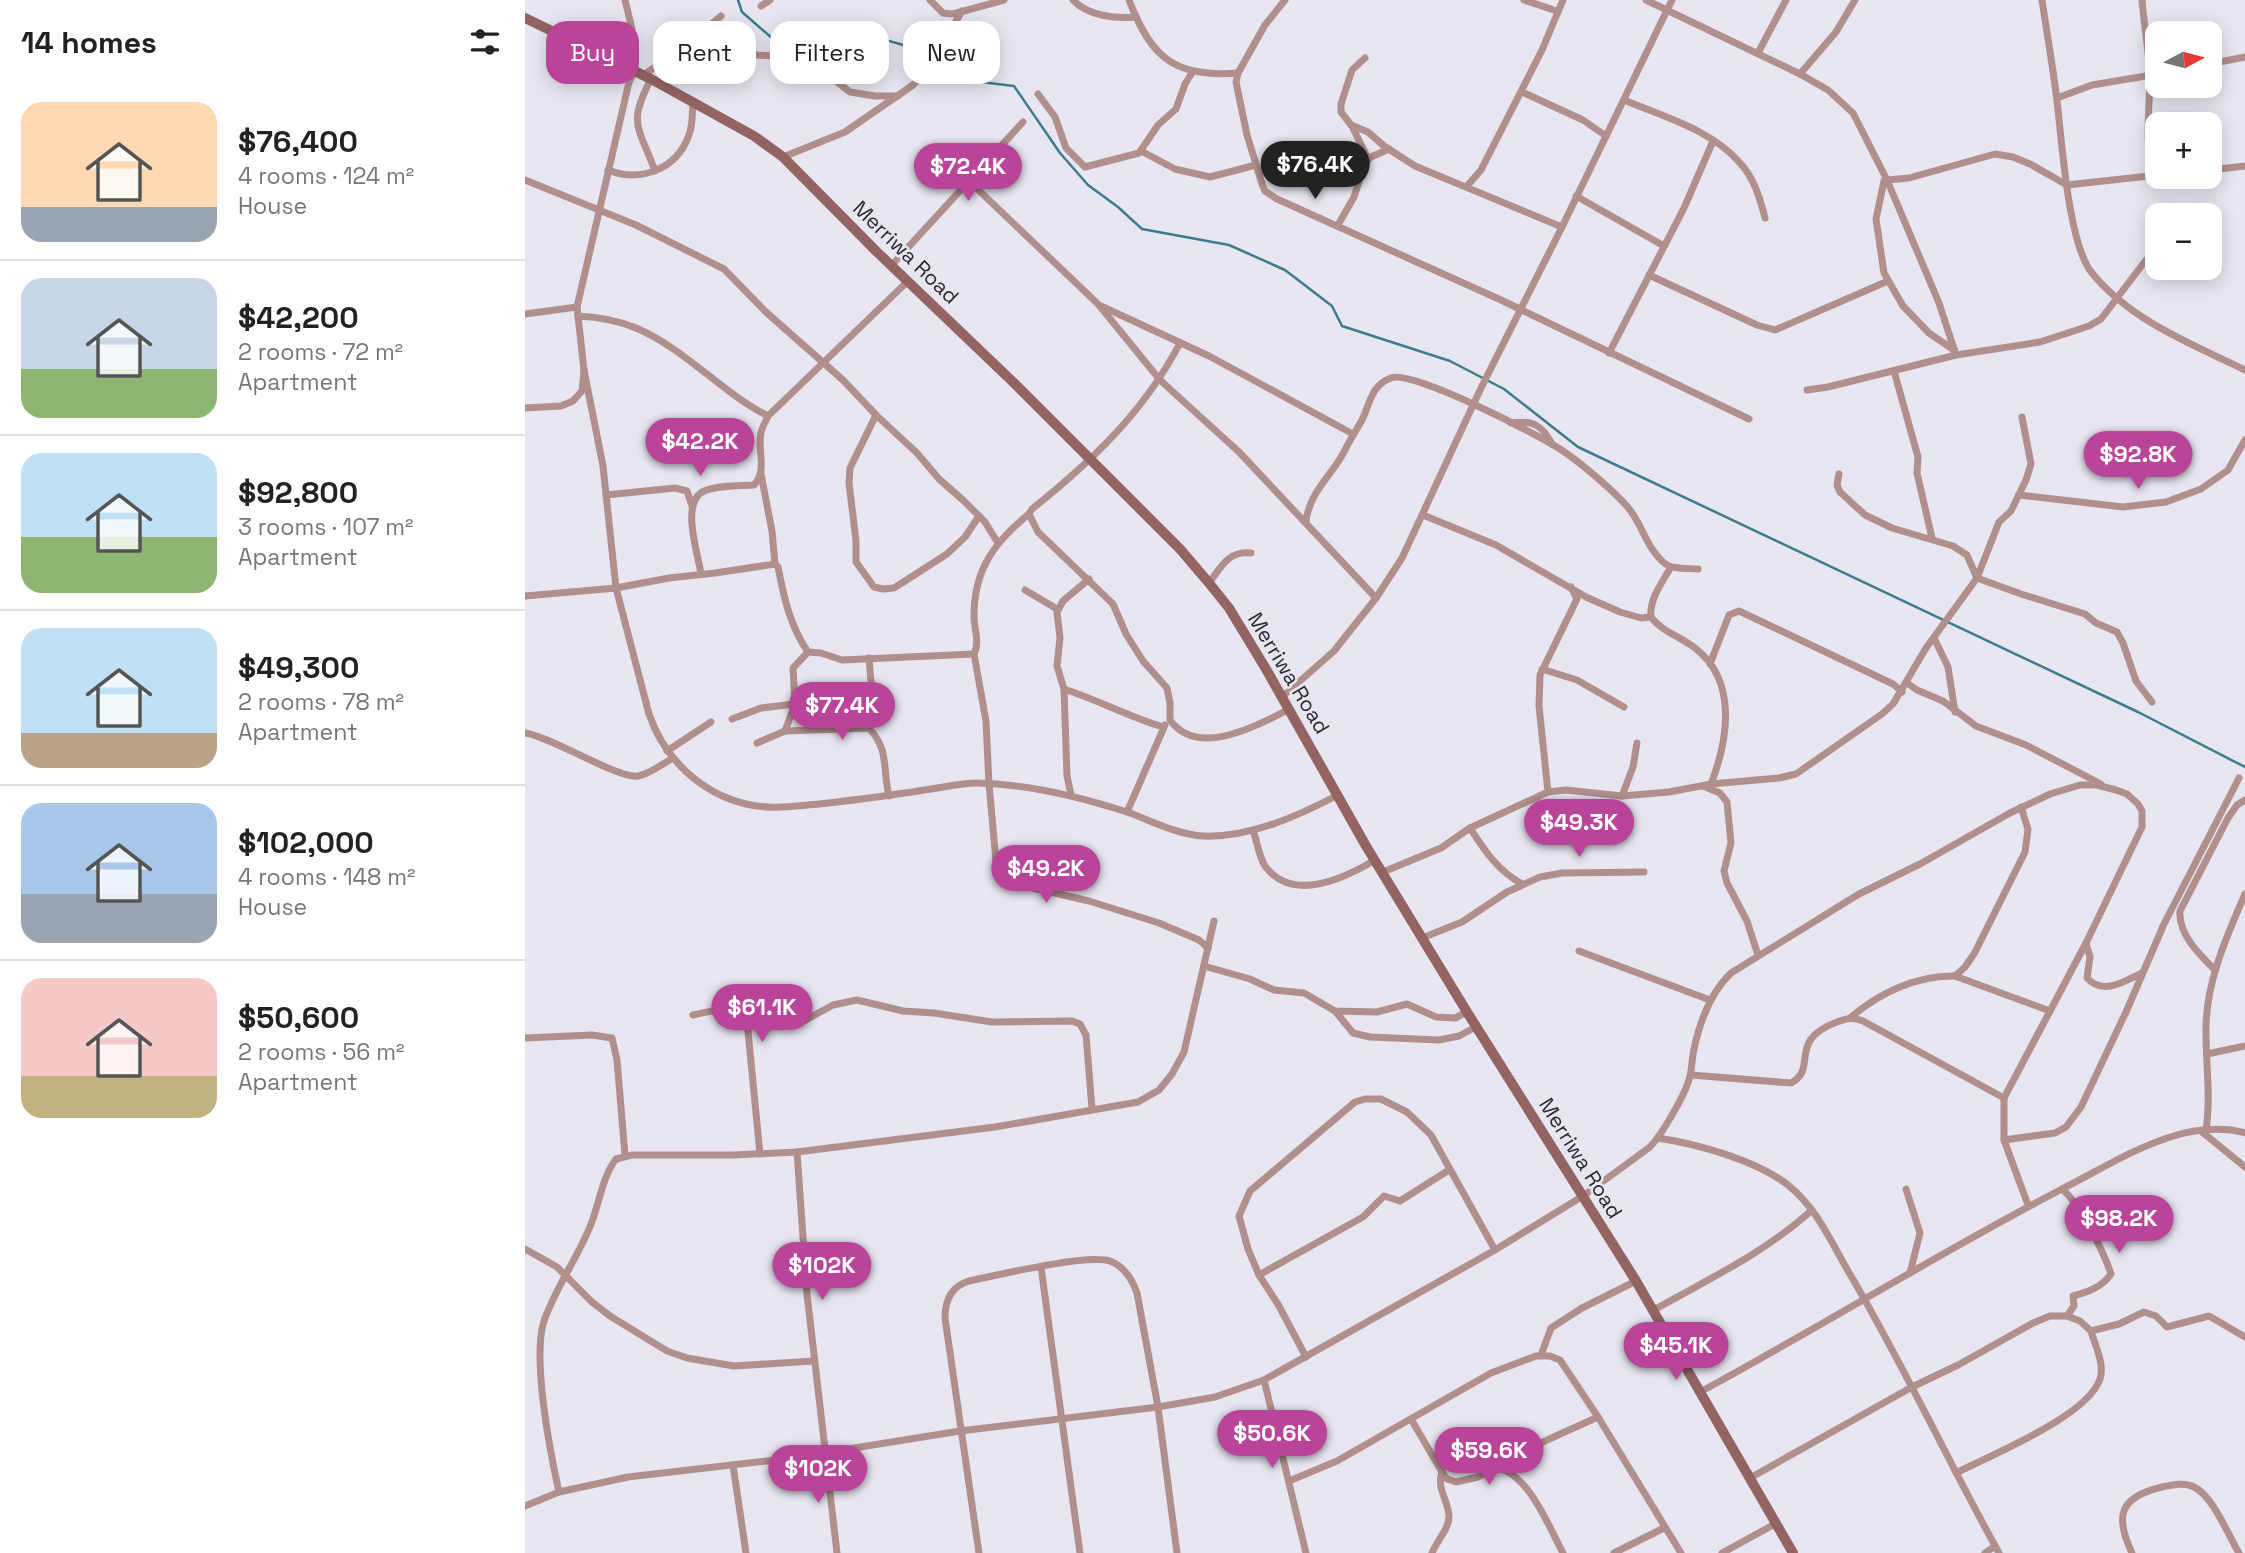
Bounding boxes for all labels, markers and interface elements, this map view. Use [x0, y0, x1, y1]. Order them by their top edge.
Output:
chip: Buy [546, 21, 639, 84]
chip: Rent [653, 21, 756, 84]
chip: Filters [770, 21, 889, 84]
chip: New [903, 21, 1000, 84]
north arrow [2145, 21, 2223, 98]
map controls [2145, 21, 2222, 280]
text: 14 homes [21, 23, 157, 62]
icon: filters [466, 23, 504, 61]
button: + [2145, 112, 2222, 189]
text: $76,400 [238, 122, 358, 161]
icon: home [77, 130, 161, 214]
pin: $76.4K [1258, 142, 1372, 201]
pin: $72.4K [911, 144, 1025, 203]
text: $76.4K [1277, 149, 1353, 179]
text: $72.4K [930, 151, 1006, 181]
text: 4 rooms · 124 m² [238, 161, 414, 191]
text: House [238, 191, 307, 221]
street label: Merriwa Road [847, 195, 965, 309]
button: − [2145, 203, 2222, 280]
text: $42,200 [238, 298, 359, 337]
icon: home [77, 306, 161, 390]
text: 2 rooms · 72 m² [238, 337, 403, 367]
text: Apartment [238, 367, 358, 397]
pin: $42.2K [643, 419, 757, 478]
text: $42.2K [661, 426, 739, 456]
pin: $92.8K [2081, 432, 2195, 491]
text: $92.8K [2100, 439, 2176, 469]
text: $92,800 [238, 473, 358, 512]
icon: home [77, 481, 161, 565]
text: 3 rooms · 107 m² [238, 512, 414, 542]
text: Apartment [238, 542, 358, 572]
street label: Merriwa Road [1242, 607, 1336, 739]
text: $49,300 [238, 648, 359, 687]
icon: home [77, 656, 161, 740]
pin: $77.4K [785, 682, 899, 742]
text: 2 rooms · 78 m² [238, 687, 404, 717]
text: $77.4K [805, 690, 879, 720]
text: Apartment [238, 717, 358, 747]
pin: $49.3K [1522, 800, 1636, 859]
text: $49.3K [1540, 807, 1618, 837]
text: $102,000 [238, 823, 374, 862]
icon: home [77, 831, 161, 915]
pin: $49.2K [989, 846, 1103, 905]
text: $49.2K [1007, 853, 1085, 883]
text: 4 rooms · 148 m² [238, 862, 415, 892]
text: House [238, 892, 307, 922]
pin: $61.1K [705, 984, 819, 1044]
text: $61.1K [728, 992, 796, 1022]
text: $50,600 [238, 998, 359, 1037]
icon: home [77, 1006, 161, 1090]
text: 2 rooms · 56 m² [238, 1037, 404, 1067]
text: Apartment [238, 1067, 358, 1097]
street label: Merriwa Road [1533, 1093, 1629, 1223]
pin: $98.2K [2062, 1196, 2176, 1255]
text: $98.2K [2081, 1203, 2157, 1233]
pin: $102K [773, 1242, 871, 1302]
text: $102K [788, 1250, 856, 1280]
pin: $45.1K [1619, 1322, 1733, 1382]
text: $45.1K [1640, 1330, 1712, 1360]
pin: $50.6K [1215, 1410, 1329, 1470]
text: $50.6K [1233, 1418, 1311, 1448]
pin: $59.6K [1432, 1428, 1546, 1487]
text: $59.6K [1451, 1435, 1527, 1465]
pin: $102K [769, 1446, 867, 1505]
text: $102K [784, 1453, 852, 1483]

